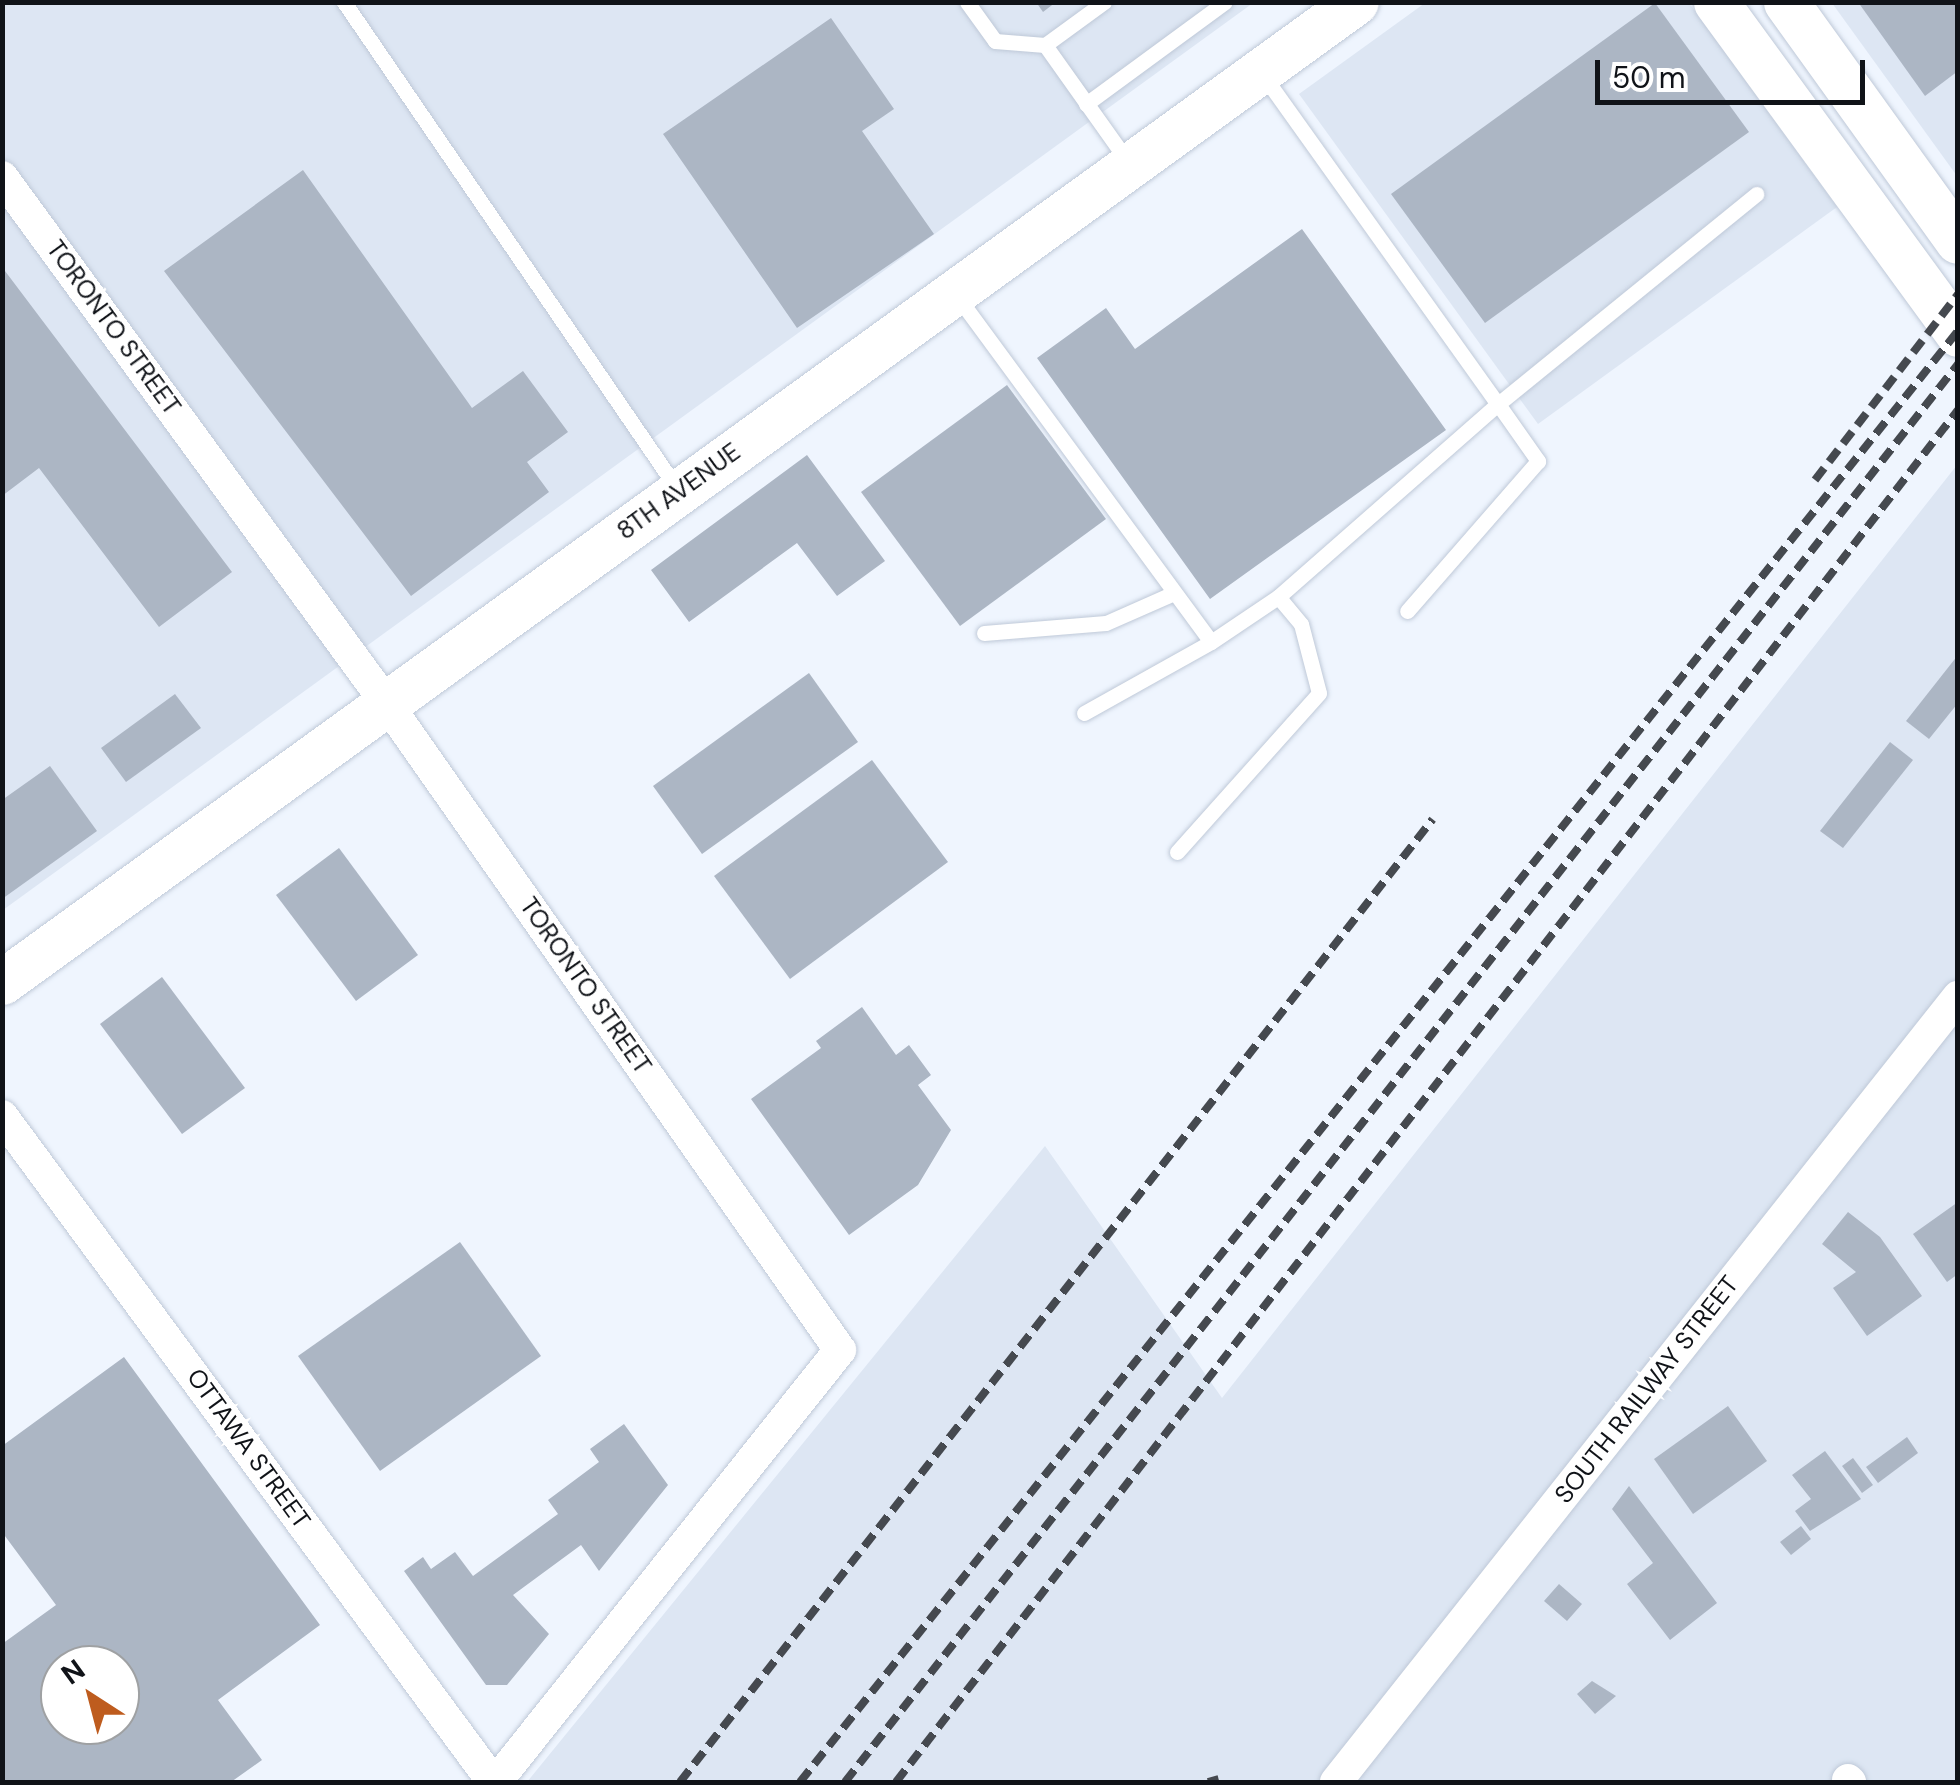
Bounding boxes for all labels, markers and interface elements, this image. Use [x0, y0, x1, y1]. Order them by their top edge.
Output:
scale bar [1600, 40, 1870, 102]
text: 50 m [1612, 58, 1686, 97]
street label: TORONTO STREET [40, 235, 186, 421]
street label: 8TH AVENUE [612, 437, 746, 547]
street label: TORONTO STREET [513, 892, 657, 1080]
street label: SOUTH RAILWAY STREET [1549, 1270, 1745, 1510]
street label: OTTAWA STREET [180, 1363, 316, 1535]
north arrow [40, 1645, 140, 1745]
text: N [54, 1651, 92, 1693]

